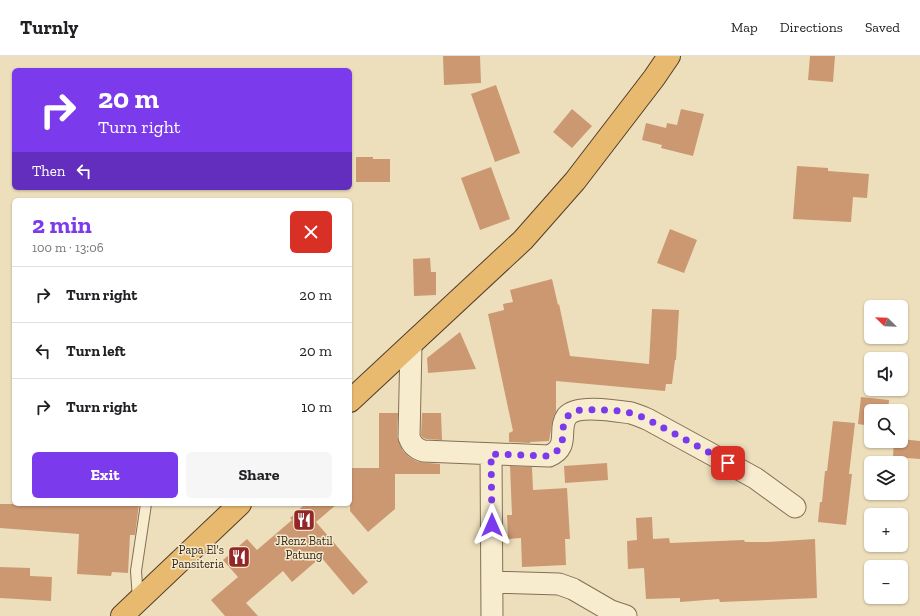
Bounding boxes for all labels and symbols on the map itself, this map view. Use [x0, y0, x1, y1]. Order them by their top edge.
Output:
north arrow [864, 300, 908, 344]
pin [711, 446, 745, 480]
position arrow [471, 504, 513, 546]
restaurant icon: JRenz Batil Patung [291, 507, 317, 533]
place label: JRenz Batil Patung [275, 534, 333, 562]
place label: Papa El's Pansiteria [172, 543, 224, 571]
restaurant icon: Papa El's Pansiteria [226, 544, 252, 570]

